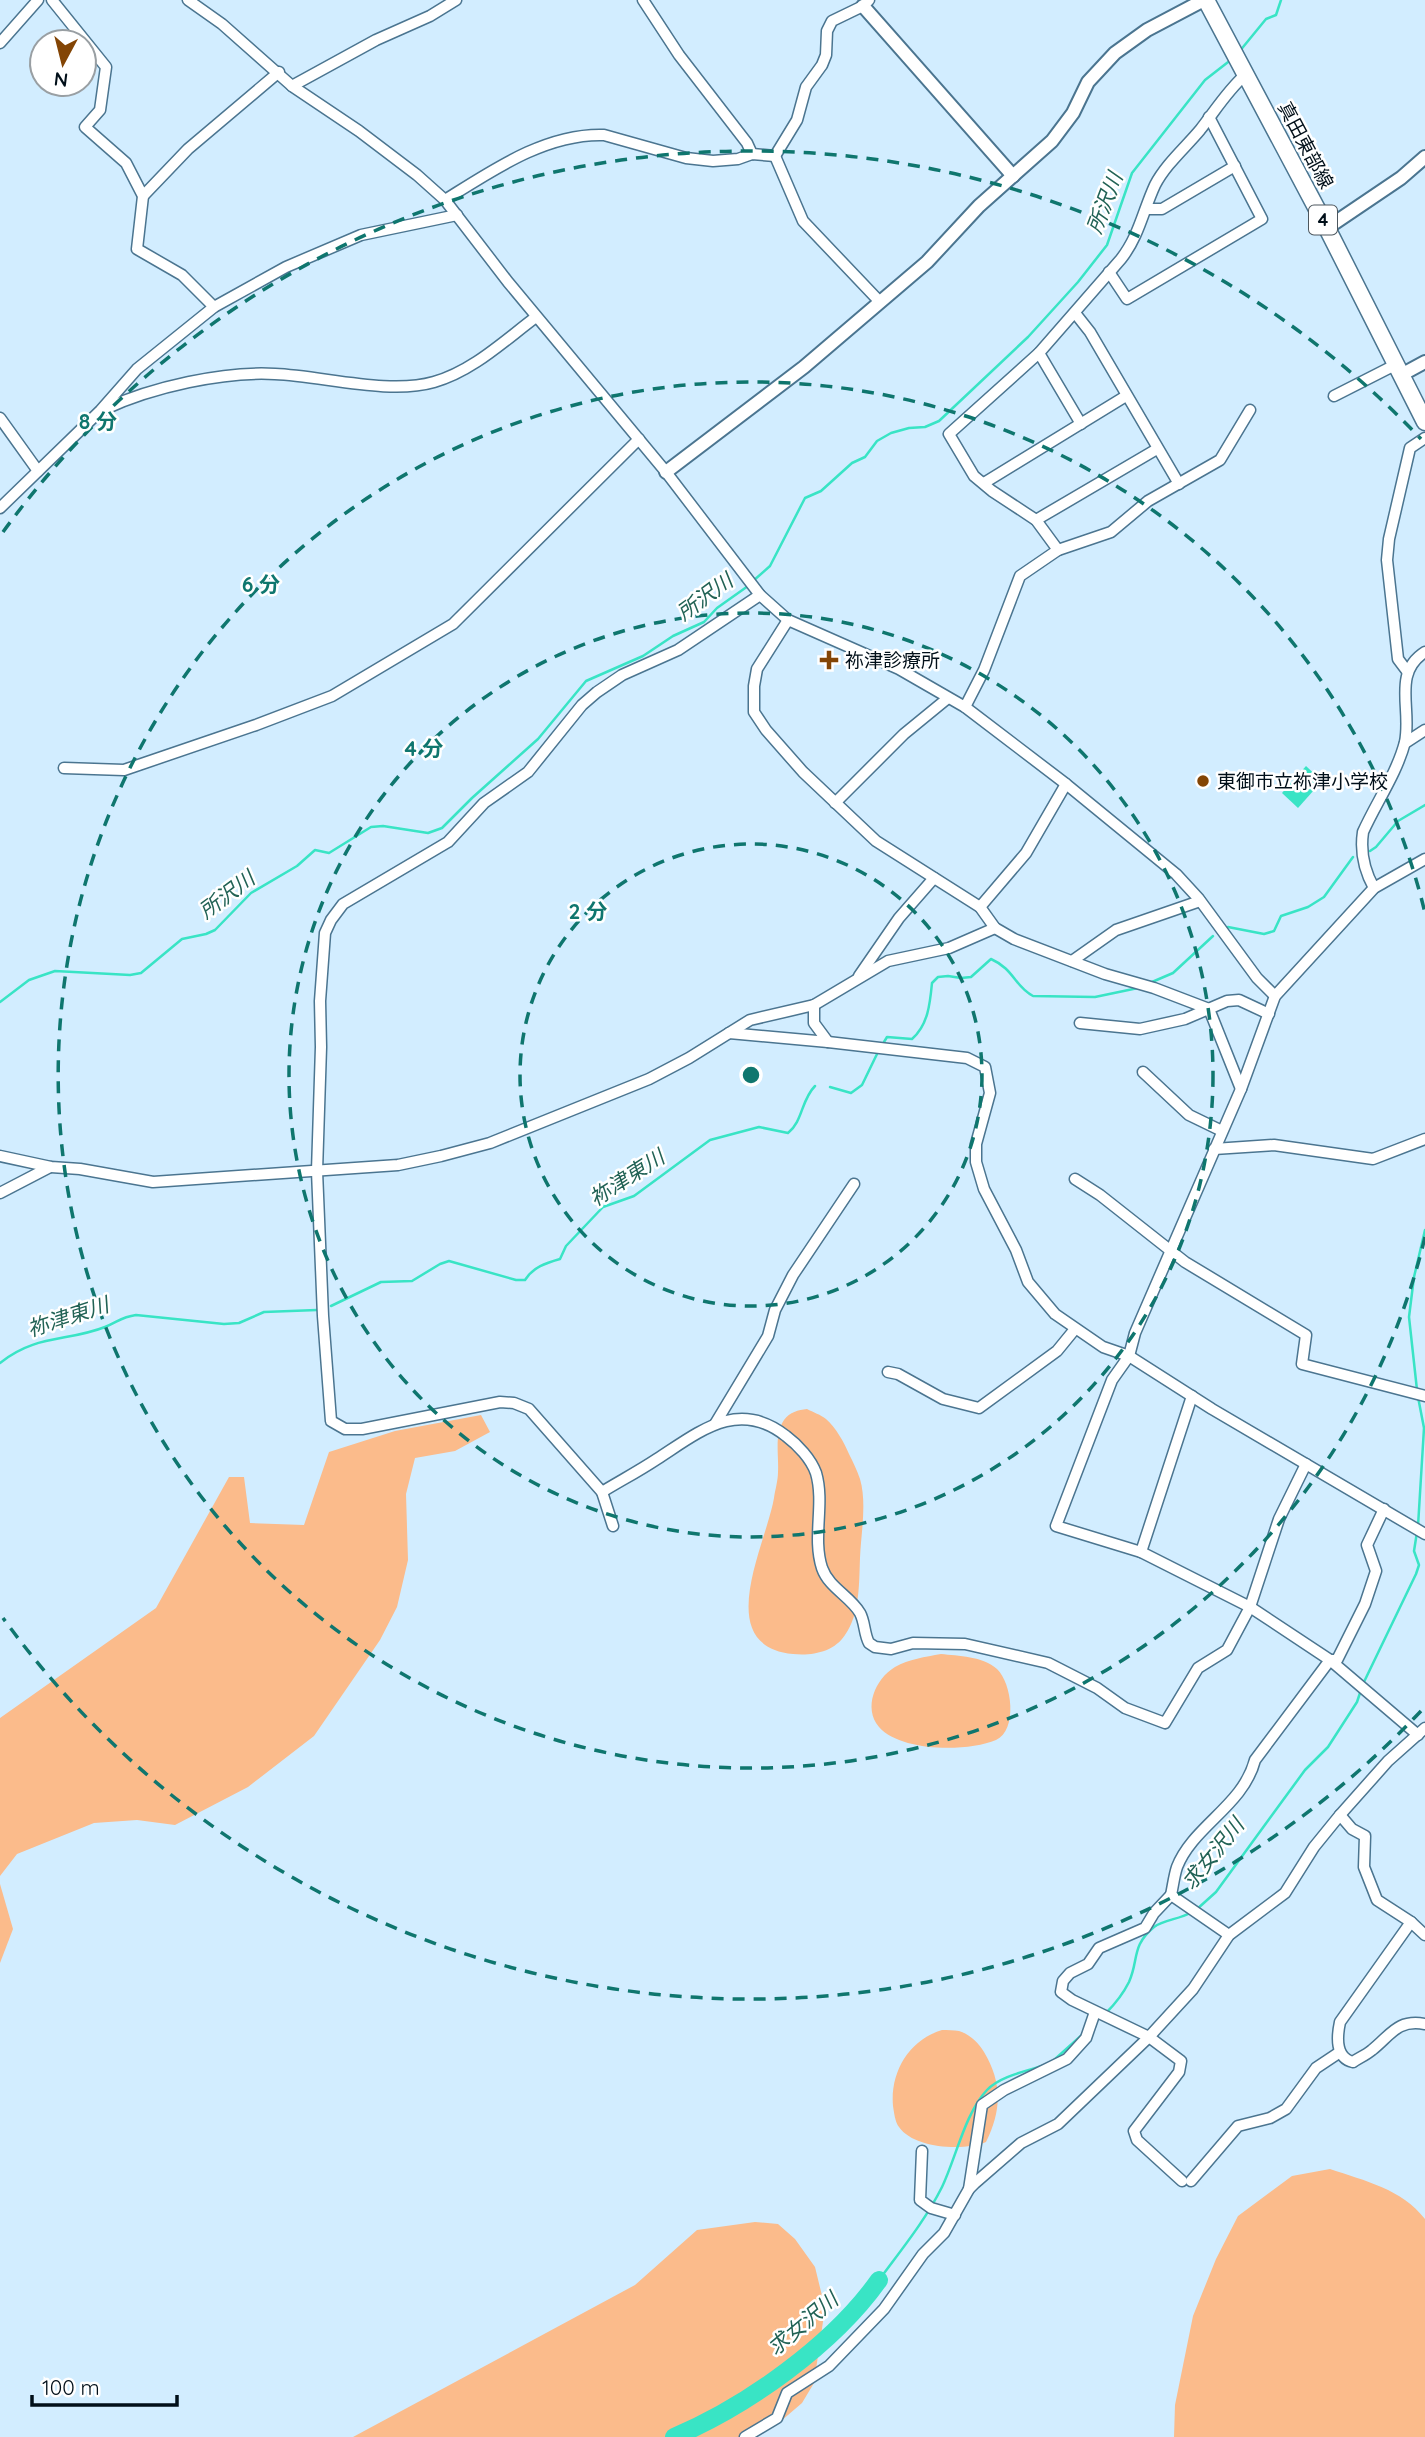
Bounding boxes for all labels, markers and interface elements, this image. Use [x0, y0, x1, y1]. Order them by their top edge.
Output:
north arrow [28, 28, 98, 98]
text: N [53, 67, 69, 93]
street label: 真田東部線 [1273, 97, 1339, 193]
water label: 所沢川 [1081, 167, 1128, 237]
road number: 4 [1309, 205, 1337, 234]
text: 8 分 [79, 408, 117, 434]
water label: 所沢川 [671, 566, 739, 625]
text: 6 分 [242, 571, 280, 597]
place label: 祢津診療所 [845, 648, 940, 672]
marker: 祢津診療所 [819, 650, 839, 670]
text: 4 分 [404, 735, 444, 761]
place label: 東御市立祢津小学校 [1217, 769, 1388, 793]
marker: 東御市立祢津小学校 [1195, 773, 1211, 789]
water label: 所沢川 [193, 864, 261, 924]
text: 2 分 [569, 898, 607, 924]
centre of rings [739, 1063, 763, 1087]
water label: 祢津東川 [584, 1142, 670, 1211]
water label: 祢津東川 [24, 1290, 114, 1341]
water label: 求女沢川 [1176, 1811, 1250, 1894]
water label: 求女沢川 [762, 2285, 844, 2360]
scale bar [32, 2364, 177, 2408]
text: 100 m [42, 2374, 100, 2400]

